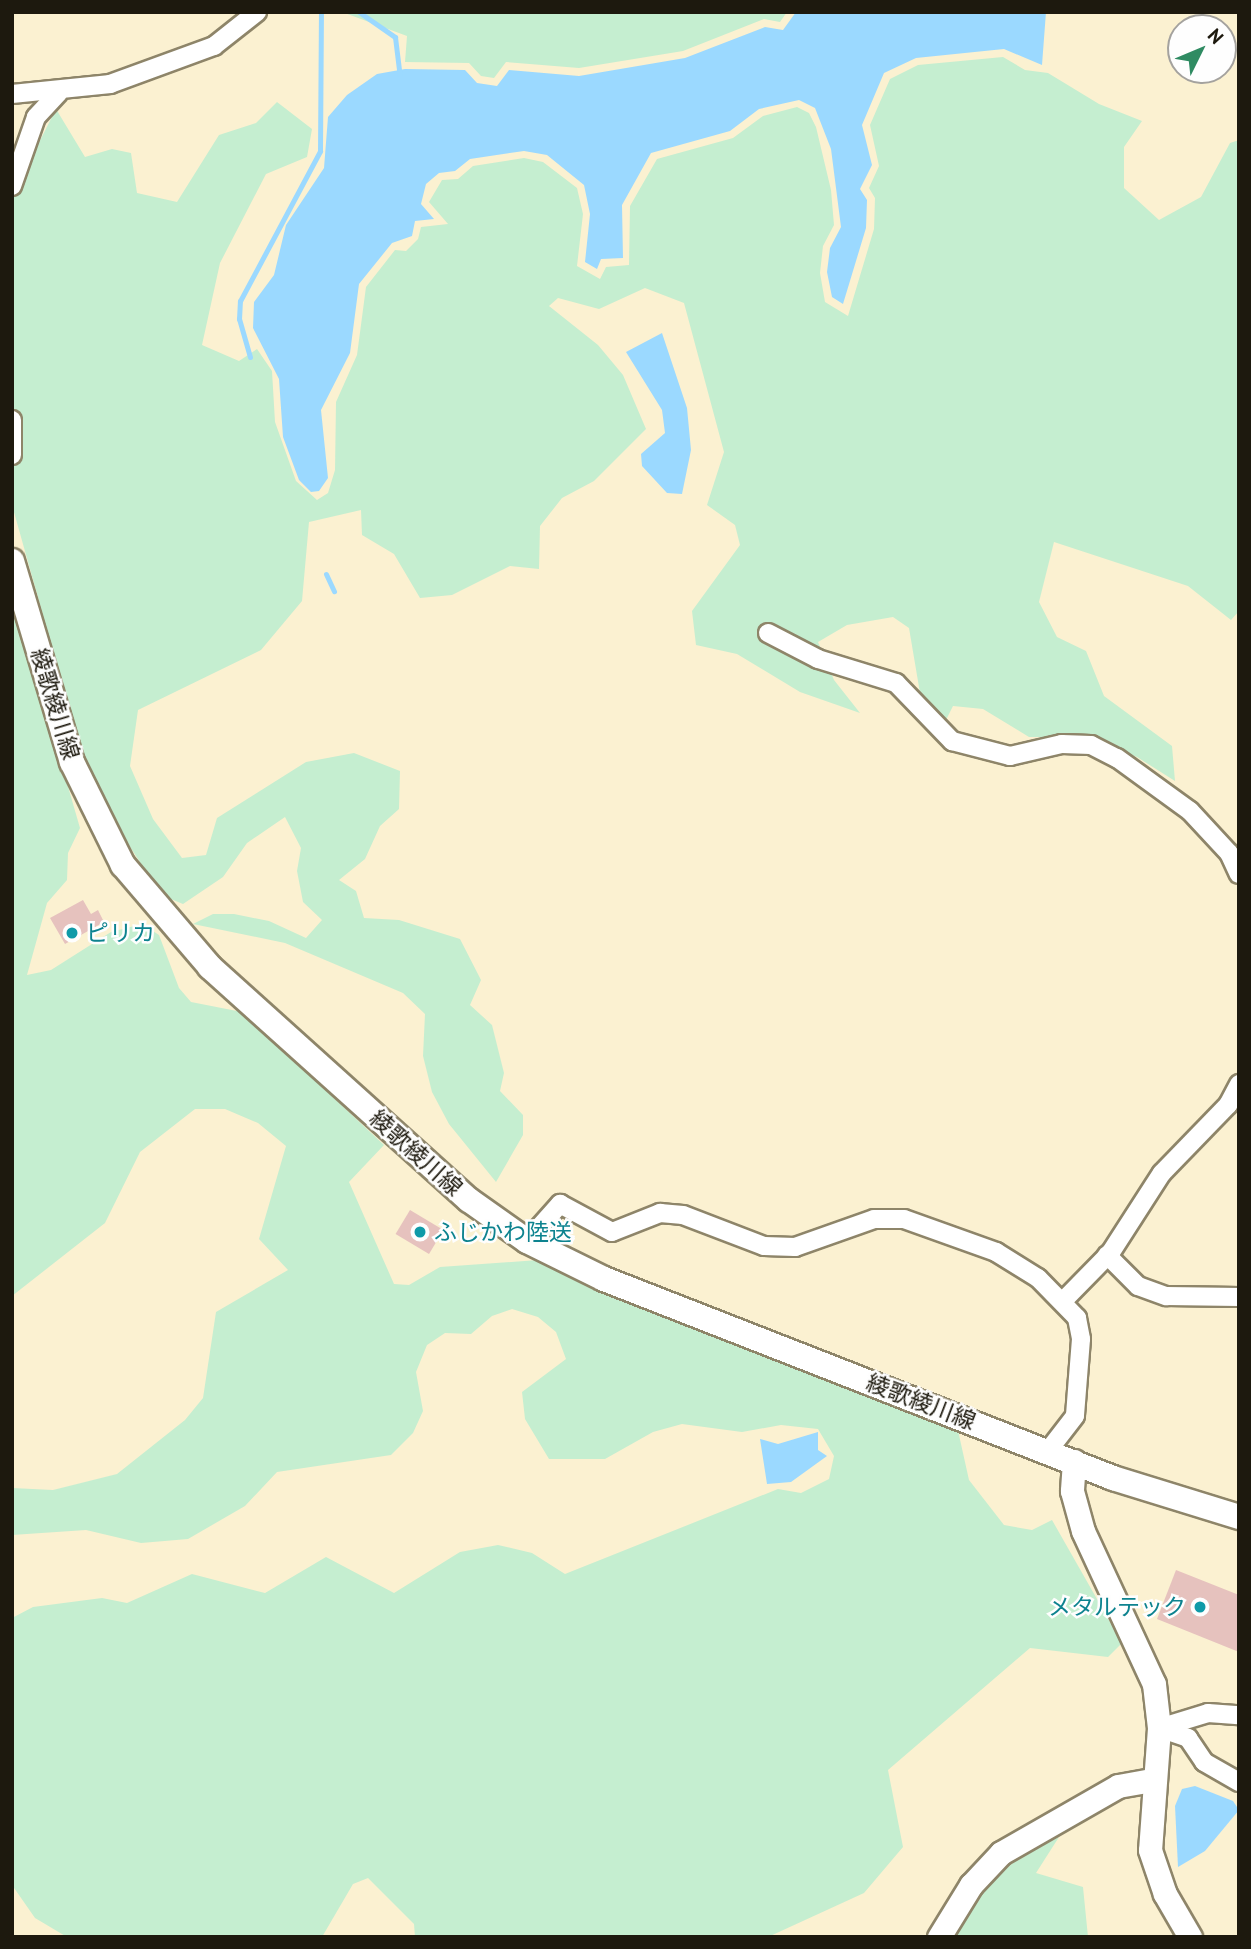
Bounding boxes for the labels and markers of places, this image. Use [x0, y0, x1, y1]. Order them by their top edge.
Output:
place label: ピリカ [86, 919, 155, 947]
marker: ピリカ [64, 925, 80, 941]
place label: ふじかわ陸送 [434, 1218, 572, 1246]
marker: ふじかわ陸送 [412, 1224, 428, 1240]
place label: メタルテック [1048, 1593, 1186, 1621]
marker: メタルテック [1192, 1599, 1208, 1615]

